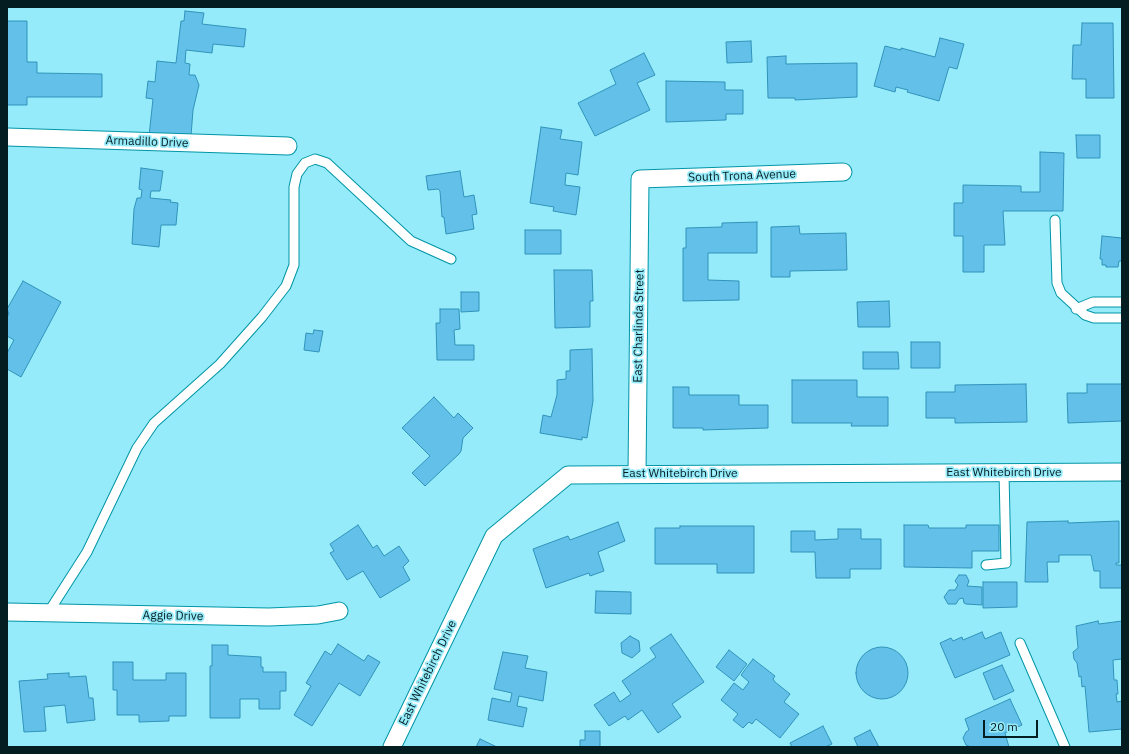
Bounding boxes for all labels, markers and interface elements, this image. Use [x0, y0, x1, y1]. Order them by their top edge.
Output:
street label: Armadillo Drive [105, 133, 189, 151]
street label: South Trona Avenue [688, 167, 796, 185]
street label: East Charlinda Street [631, 269, 647, 383]
street label: East Whitebirch Drive [946, 466, 1062, 480]
street label: East Whitebirch Drive [622, 467, 738, 481]
street label: Aggie Drive [143, 608, 203, 624]
street label: East Whitebirch Drive [396, 618, 460, 728]
scale bar [985, 712, 1040, 738]
text: 20 m [990, 719, 1018, 734]

